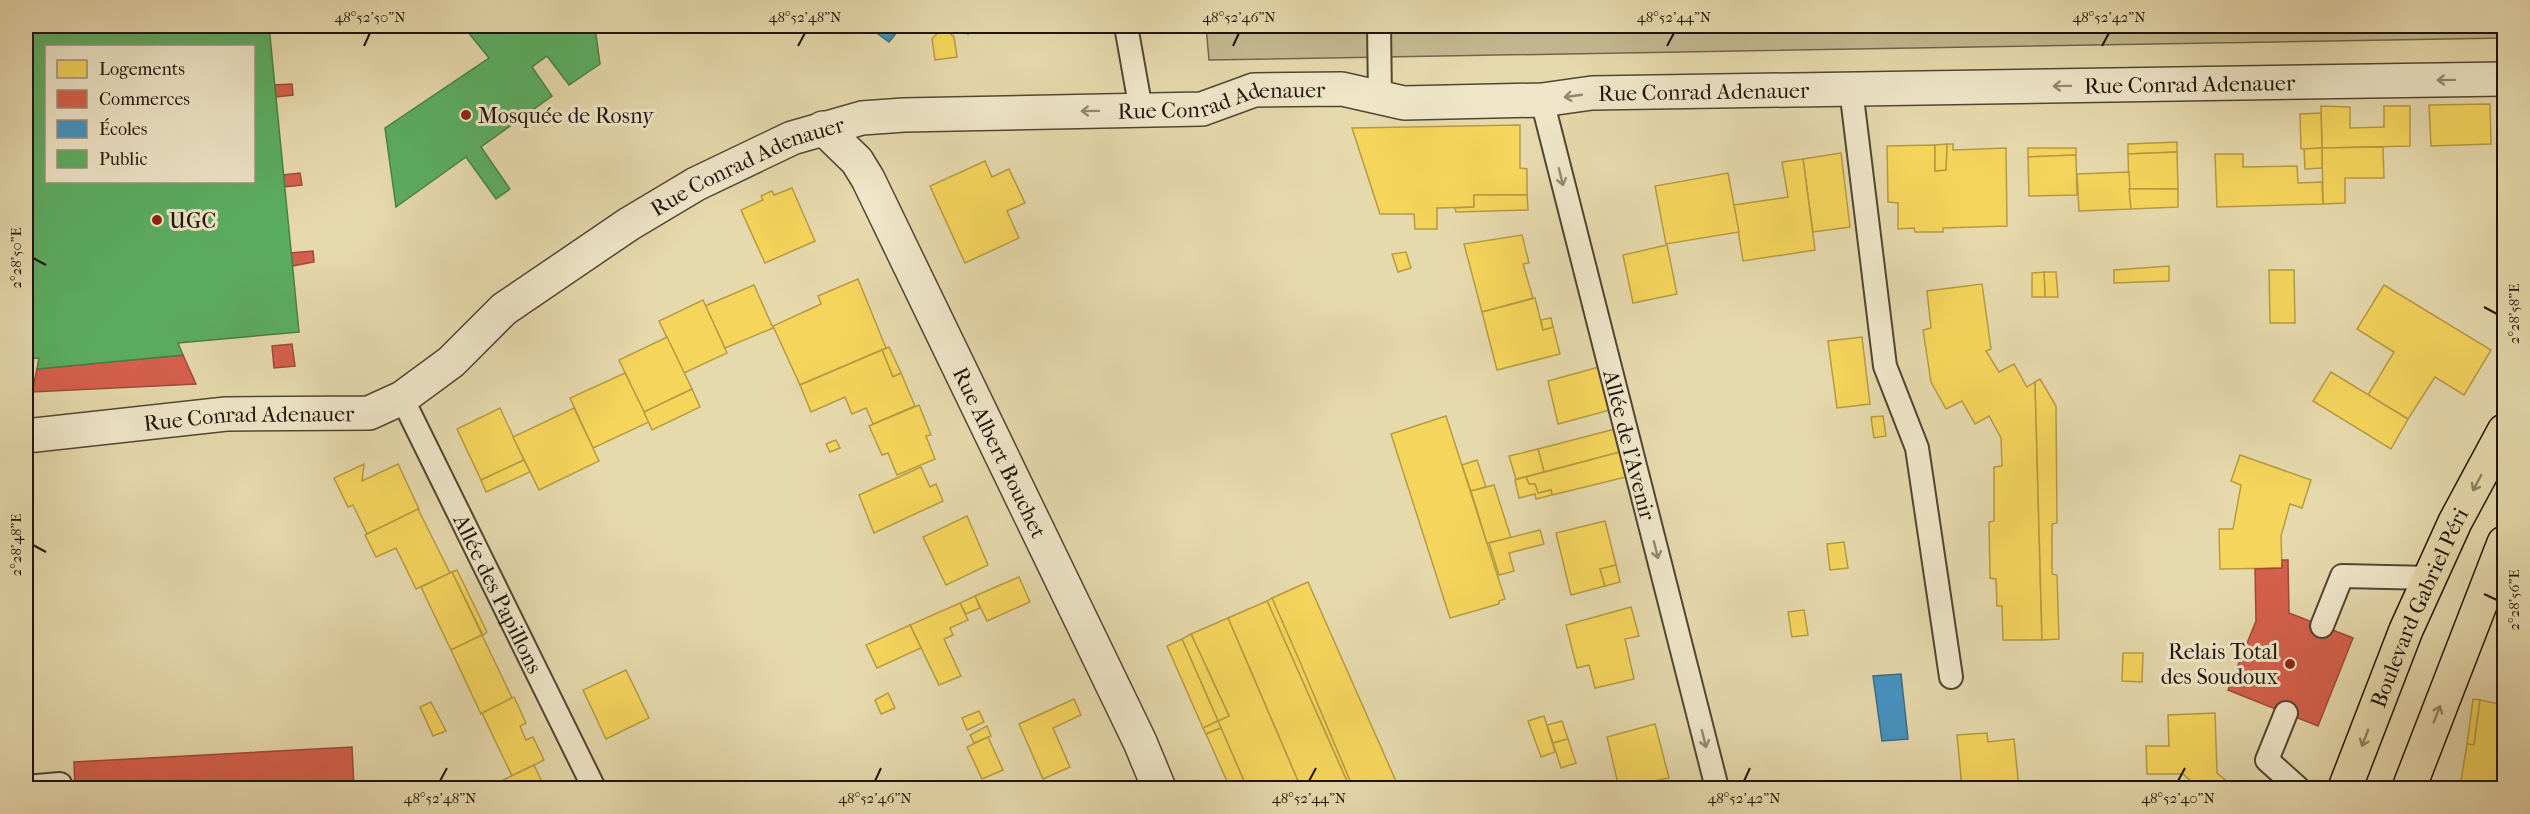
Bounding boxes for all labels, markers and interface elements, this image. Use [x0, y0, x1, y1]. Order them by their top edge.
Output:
text: 48°52'50"N [334, 8, 406, 26]
text: 48°52'48"N [769, 8, 842, 26]
text: 48°52'46"N [1202, 8, 1276, 26]
text: 48°52'44"N [1637, 8, 1712, 26]
text: 48°52'42"N [2072, 8, 2146, 26]
legend [45, 45, 255, 183]
text: Logements [99, 59, 185, 80]
street label: Rue Conrad Adenauer [2084, 70, 2296, 99]
one-way arrow [2437, 74, 2457, 86]
street label: Rue Conrad Adenauer [1117, 77, 1326, 125]
street label: Rue Conrad Adenauer [1598, 78, 1810, 107]
one-way arrow [2053, 80, 2073, 92]
text: Commerces [99, 89, 190, 110]
one-way arrow [1564, 91, 1584, 102]
place label: Mosquée de Rosny [478, 103, 655, 129]
one-way arrow [1080, 106, 1100, 117]
marker: Mosquée de Rosny [459, 108, 473, 122]
street label: Rue Conrad Adenauer [646, 112, 848, 222]
text: Écoles [99, 118, 148, 140]
text: Public [99, 149, 147, 170]
one-way arrow [1556, 168, 1568, 187]
place label: UGC [169, 208, 216, 234]
marker: UGC [150, 213, 164, 227]
text: 2°28'50"E [7, 227, 25, 289]
text: 2°28'58"E [2505, 284, 2523, 344]
street label: Rue Albert Bouchet [947, 363, 1051, 543]
street label: Allée de l'Avenir [1597, 366, 1661, 524]
street label: Rue Conrad Adenauer [142, 401, 355, 437]
one-way arrow [2471, 474, 2483, 491]
street label: Boulevard Gabriel Péri [2365, 503, 2474, 711]
street label: Allée des Papillons [447, 509, 547, 678]
text: 2°28'48"E [7, 513, 25, 577]
one-way arrow [1651, 540, 1662, 559]
text: 2°28'56"E [2505, 569, 2523, 631]
place label: Relais Total des Soudoux [2161, 639, 2279, 690]
marker: Relais Total des Soudoux [2283, 657, 2297, 671]
one-way arrow [2432, 705, 2443, 724]
one-way arrow [2358, 728, 2369, 747]
one-way arrow [1699, 729, 1711, 748]
text: 48°52'48"N [404, 789, 477, 807]
text: 48°52'46"N [838, 789, 912, 807]
text: 48°52'44"N [1272, 789, 1347, 807]
text: 48°52'42"N [1707, 789, 1781, 807]
text: 48°52'40"N [2141, 789, 2215, 807]

